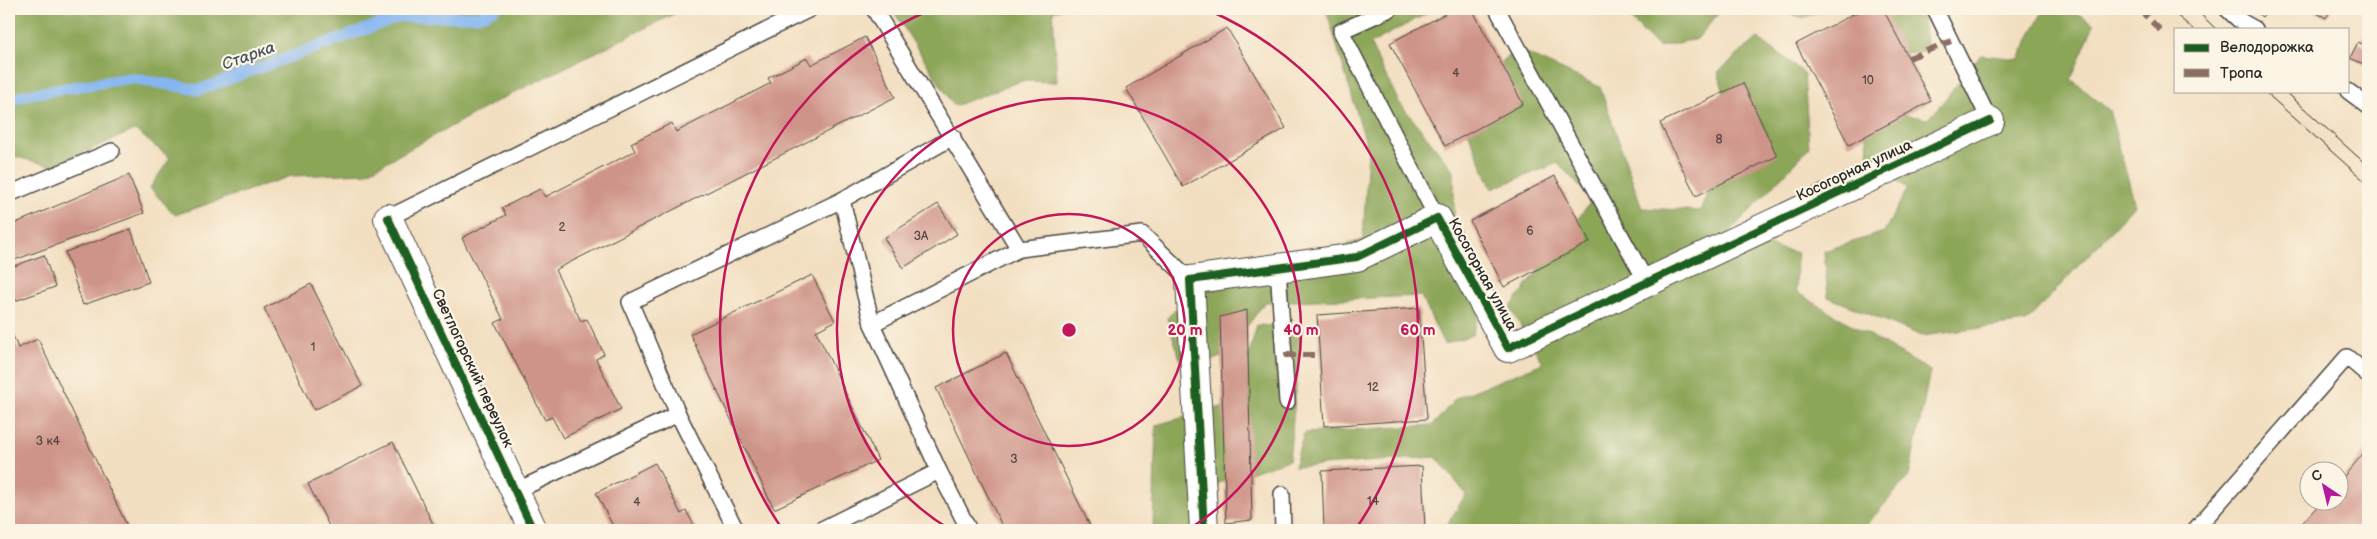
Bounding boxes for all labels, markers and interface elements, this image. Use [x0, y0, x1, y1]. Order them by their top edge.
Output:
legend [2174, 28, 2350, 92]
water label: Старка [220, 38, 277, 75]
text: Велодорожка [2220, 38, 2314, 57]
text: Тропа [2220, 64, 2263, 83]
house number: 4 [1452, 66, 1460, 81]
house number: 10 [1862, 73, 1874, 88]
house number: 8 [1716, 132, 1723, 147]
street label: Косогорная улица [1793, 135, 1915, 206]
street label: Косогорная улица [1444, 215, 1521, 334]
house number: 2 [558, 220, 566, 235]
house number: 6 [1526, 224, 1534, 239]
house number: 3А [914, 229, 929, 244]
street label: Светлогорский переулок [427, 286, 518, 451]
centre of rings [1060, 321, 1078, 339]
text: 20 m [1168, 321, 1203, 340]
text: 40 m [1283, 321, 1319, 340]
text: 60 m [1400, 321, 1436, 340]
house number: 1 [311, 340, 315, 355]
house number: 12 [1367, 380, 1379, 395]
house number: 3 к4 [36, 434, 61, 449]
house number: 3 [1010, 452, 1018, 467]
north arrow [2300, 462, 2350, 512]
text: С [2308, 466, 2326, 486]
house number: 14 [1367, 494, 1380, 509]
house number: 4 [633, 495, 641, 510]

